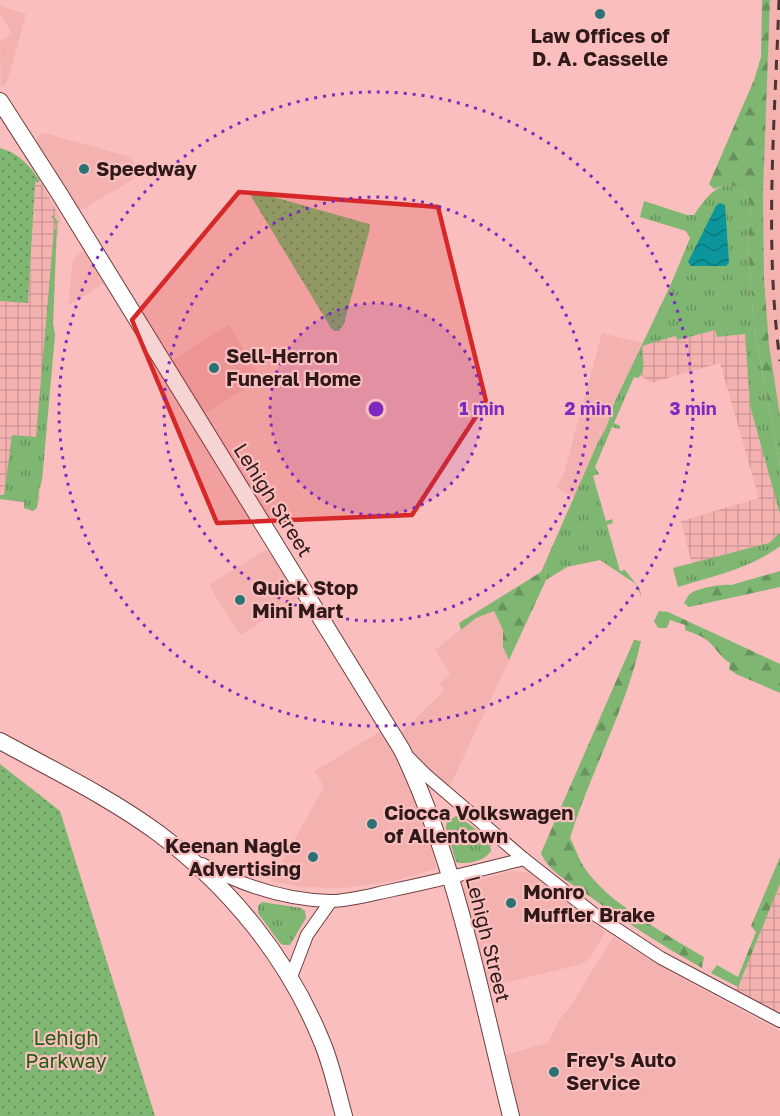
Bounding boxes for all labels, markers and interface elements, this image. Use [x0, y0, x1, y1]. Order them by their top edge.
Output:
marker: Law Offices of D. A. Casselle [593, 7, 607, 21]
place label: Law Offices of D. A. Casselle [530, 23, 670, 70]
place label: Speedway [96, 156, 197, 180]
marker: Speedway [77, 162, 91, 176]
place label: Sell-Herron Funeral Home [226, 343, 361, 390]
marker: Sell-Herron Funeral Home [207, 361, 221, 375]
text: 1 min [459, 397, 505, 419]
text: 2 min [564, 397, 612, 419]
text: 3 min [669, 397, 717, 419]
centre of rings [366, 399, 386, 419]
street label: Lehigh Street [229, 438, 318, 561]
place label: Quick Stop Mini Mart [252, 575, 358, 622]
marker: Quick Stop Mini Mart [233, 593, 247, 607]
place label: Ciocca Volkswagen of Allentown [384, 800, 573, 847]
marker: Ciocca Volkswagen of Allentown [365, 817, 379, 831]
place label: Keenan Nagle Advertising [165, 833, 301, 880]
marker: Keenan Nagle Advertising [306, 850, 320, 864]
street label: Lehigh Street [462, 873, 516, 1004]
place label: Monro Muffler Brake [523, 879, 655, 926]
marker: Monro Muffler Brake [504, 896, 518, 910]
park label: Lehigh Parkway [25, 1025, 107, 1072]
place label: Frey's Auto Service [566, 1047, 676, 1094]
marker: Frey's Auto Service [547, 1065, 561, 1079]

